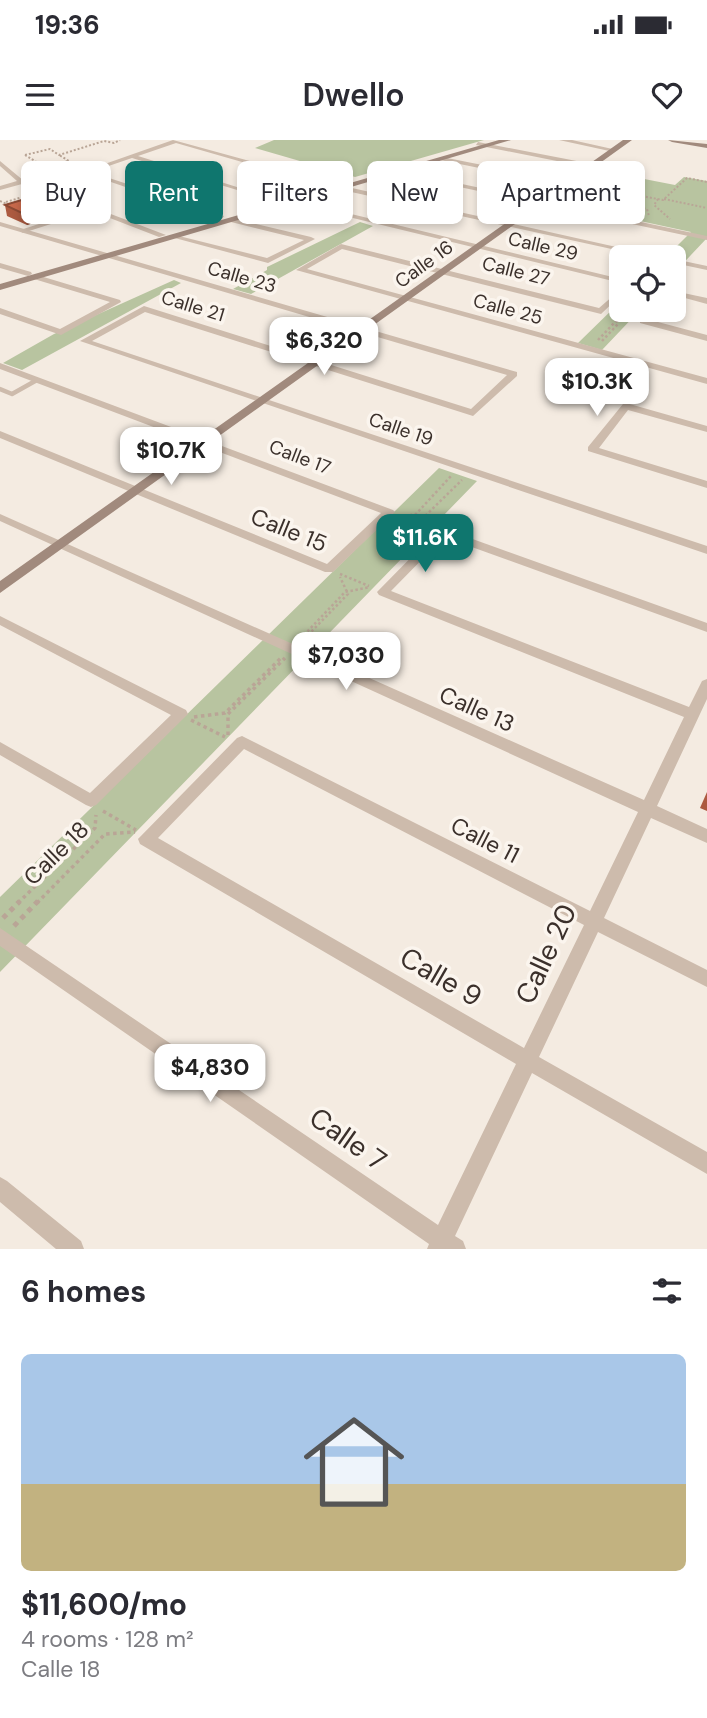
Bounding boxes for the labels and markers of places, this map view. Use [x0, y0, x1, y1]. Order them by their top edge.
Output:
pin: $6,320 [267, 317, 381, 377]
pin: $10.3K [540, 358, 654, 418]
pin: $10.7K [114, 428, 228, 487]
pin: $11.6K [368, 514, 482, 574]
pin: $7,030 [289, 632, 403, 692]
pin: $4,830 [153, 1044, 267, 1104]

